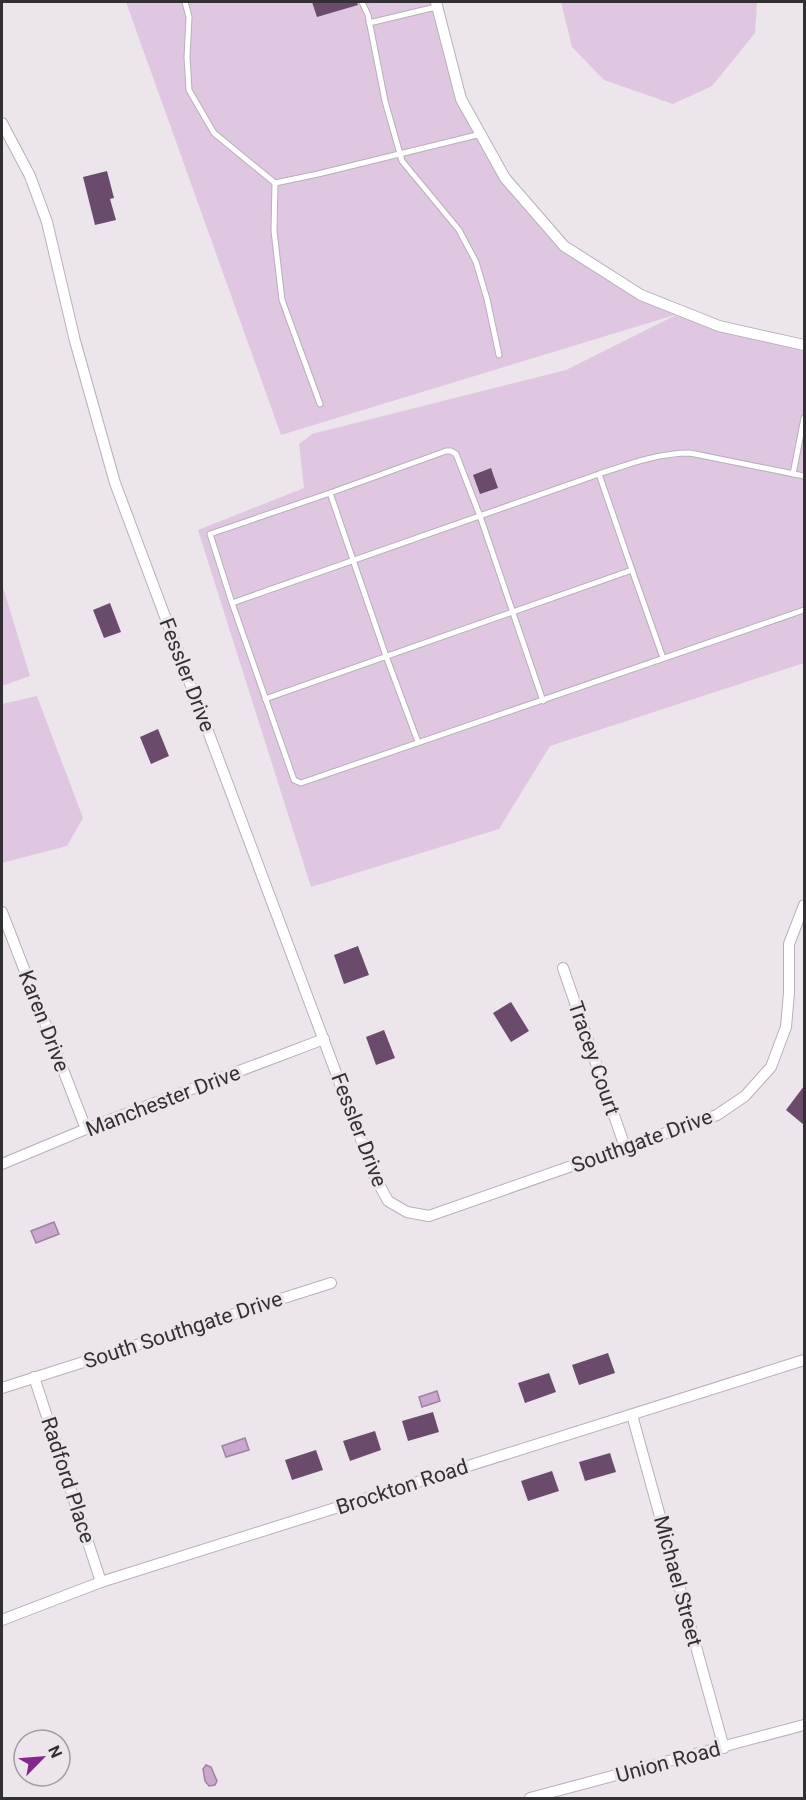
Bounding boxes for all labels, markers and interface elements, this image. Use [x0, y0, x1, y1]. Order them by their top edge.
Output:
street label: Fessler Drive [154, 615, 220, 735]
street label: Karen Drive [14, 967, 74, 1075]
street label: Tracey Court [563, 998, 625, 1118]
street label: Manchester Drive [82, 1061, 244, 1141]
street label: Fessler Drive [326, 1070, 392, 1190]
street label: Southgate Drive [568, 1104, 716, 1178]
street label: South Southgate Drive [81, 1286, 285, 1374]
street label: Radford Place [36, 1414, 100, 1546]
street label: Brockton Road [333, 1454, 471, 1520]
street label: Michael Street [649, 1513, 707, 1649]
north arrow [12, 1728, 72, 1788]
street label: Union Road [613, 1737, 723, 1787]
text: N [44, 1743, 66, 1761]

